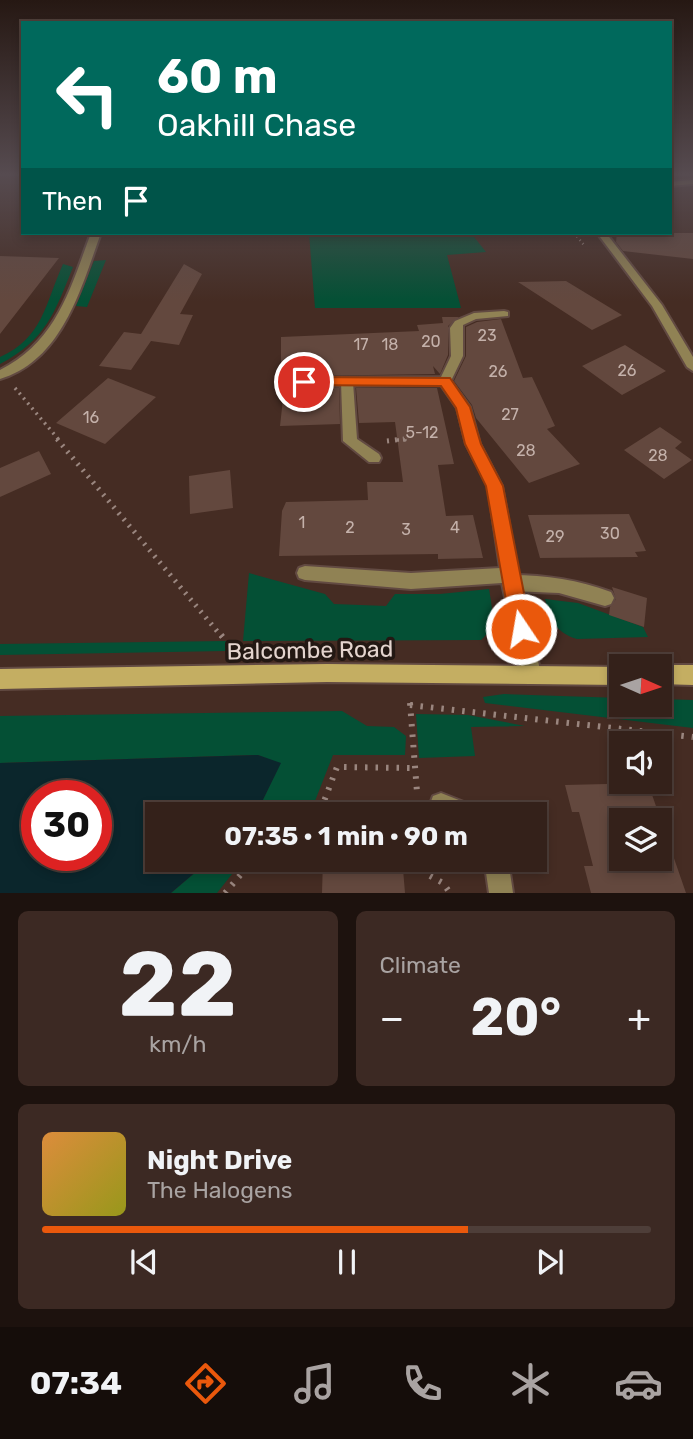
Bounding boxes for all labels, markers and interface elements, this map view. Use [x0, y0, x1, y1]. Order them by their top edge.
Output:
text: 60 m [157, 47, 278, 105]
icon: left [42, 49, 133, 140]
text: Oakhill Chase [157, 106, 356, 144]
icon: arrive [117, 182, 155, 220]
text: Then [42, 186, 103, 217]
house number: 23 [477, 326, 497, 345]
house number: 20 [421, 332, 441, 351]
house number: 17 [353, 335, 369, 354]
house number: 18 [381, 335, 399, 354]
pin [274, 352, 334, 412]
house number: 26 [617, 361, 637, 380]
house number: 26 [488, 362, 508, 381]
icon: arrive [285, 363, 323, 401]
house number: 27 [501, 405, 519, 424]
house number: 16 [83, 408, 100, 427]
house number: 5-12 [406, 423, 438, 442]
house number: 28 [516, 441, 536, 460]
house number: 28 [648, 446, 668, 465]
house number: 1 [299, 513, 305, 532]
house number: 2 [345, 518, 355, 537]
house number: 4 [450, 518, 460, 537]
house number: 3 [401, 520, 411, 539]
house number: 30 [600, 524, 620, 543]
house number: 29 [546, 527, 564, 546]
position arrow [484, 592, 558, 666]
street label: Balcombe Road [226, 635, 394, 665]
north arrow [609, 654, 672, 718]
map controls [609, 654, 672, 871]
button: sound [609, 731, 672, 794]
speed limit sign: 30 [21, 780, 112, 871]
button: layers [609, 808, 672, 871]
text: 07:35 · 1 min · 90 m [224, 821, 468, 852]
text: 22 [119, 930, 237, 1038]
text: Climate [380, 951, 461, 979]
text: 20° [470, 986, 561, 1048]
text: − [380, 995, 404, 1041]
text: + [627, 995, 651, 1041]
text: km/h [149, 1030, 206, 1058]
text: Night Drive [147, 1145, 292, 1176]
text: The Halogens [147, 1176, 293, 1204]
icon: previous [125, 1243, 163, 1281]
icon: pause [328, 1243, 366, 1281]
icon: next [531, 1243, 569, 1281]
icon: directions [181, 1359, 230, 1408]
icon: music [290, 1359, 339, 1408]
icon: phone [398, 1359, 447, 1408]
icon: climate [506, 1359, 555, 1408]
icon: car [614, 1359, 663, 1408]
text: 07:34 [30, 1364, 122, 1402]

